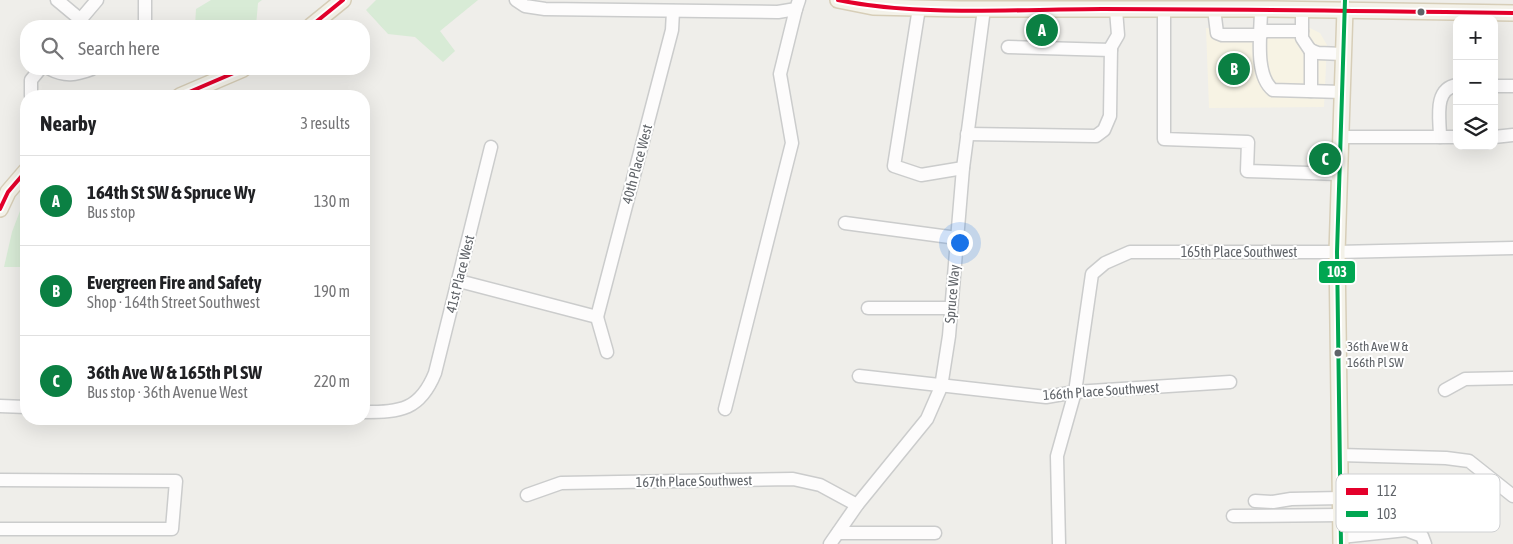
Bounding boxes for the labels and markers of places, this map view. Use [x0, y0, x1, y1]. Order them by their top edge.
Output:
unlabelled marker [1416, 7, 1426, 17]
pin: A [1026, 11, 1058, 49]
pin: B [1218, 50, 1250, 88]
pin: C [1309, 140, 1341, 178]
place label: 36th Ave W & 166th Pl SW [1347, 339, 1409, 370]
marker: 36th Ave W & 166th Pl SW [1333, 348, 1343, 358]

